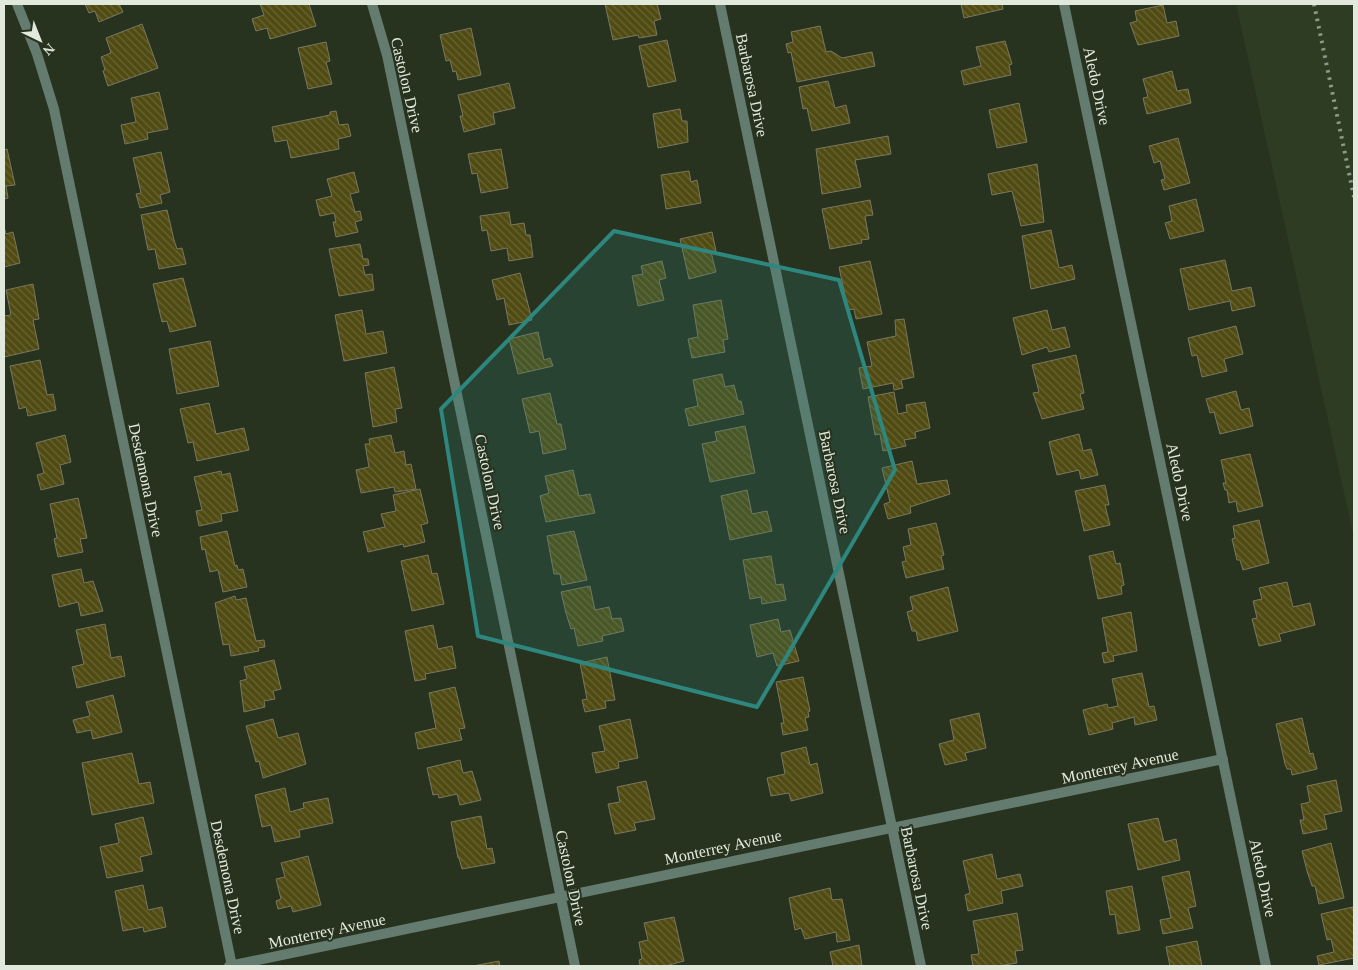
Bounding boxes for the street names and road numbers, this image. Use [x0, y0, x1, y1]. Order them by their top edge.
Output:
street label: Barbarosa Drive [733, 32, 771, 138]
street label: Castolon Drive [388, 36, 426, 134]
street label: Aledo Drive [1080, 45, 1114, 127]
street label: Desdemona Drive [126, 422, 166, 538]
street label: Barbarosa Drive [816, 429, 854, 535]
street label: Castolon Drive [472, 433, 508, 531]
street label: Aledo Drive [1163, 441, 1197, 523]
street label: Monterrey Avenue [1060, 745, 1180, 788]
street label: Desdemona Drive [208, 819, 248, 935]
street label: Barbarosa Drive [898, 825, 936, 931]
street label: Monterrey Avenue [663, 826, 783, 869]
street label: Castolon Drive [553, 829, 589, 927]
street label: Aledo Drive [1246, 837, 1280, 919]
street label: Monterrey Avenue [267, 910, 387, 953]

